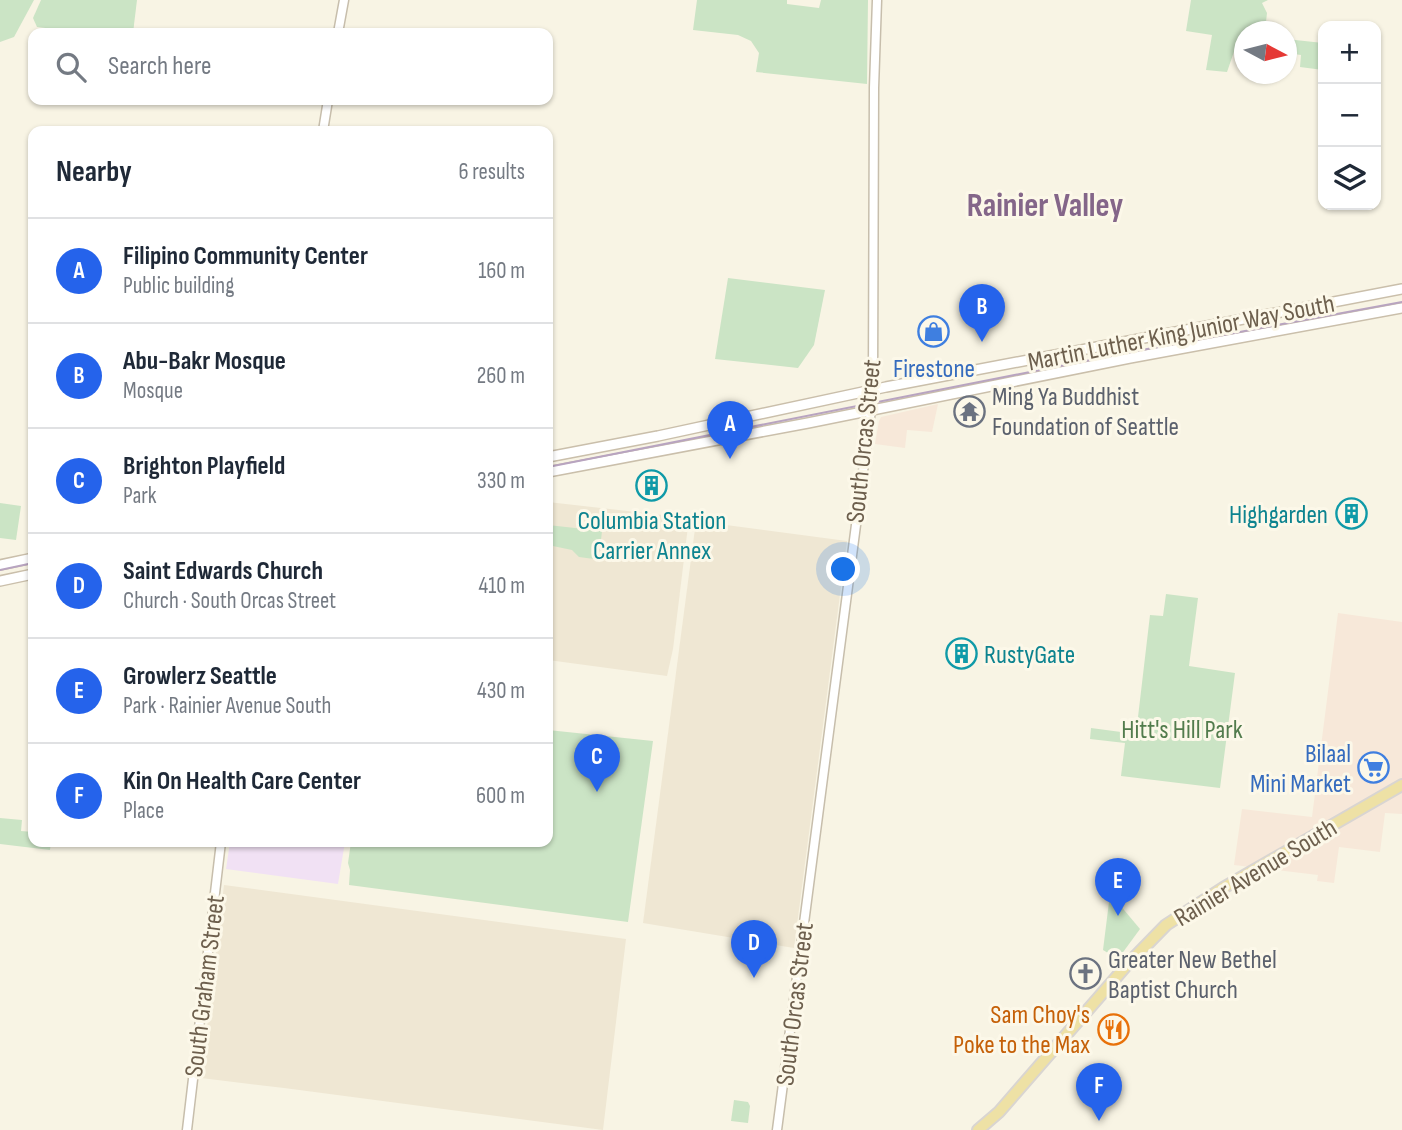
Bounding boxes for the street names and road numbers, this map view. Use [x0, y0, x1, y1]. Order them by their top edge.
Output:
street label: Martin Luther King Junior Way South [1025, 289, 1337, 378]
street label: South Orcas Street [840, 358, 888, 524]
street label: Rainier Avenue South [1169, 813, 1343, 934]
street label: South Graham Street [179, 893, 232, 1079]
street label: South Orcas Street [770, 921, 821, 1088]

